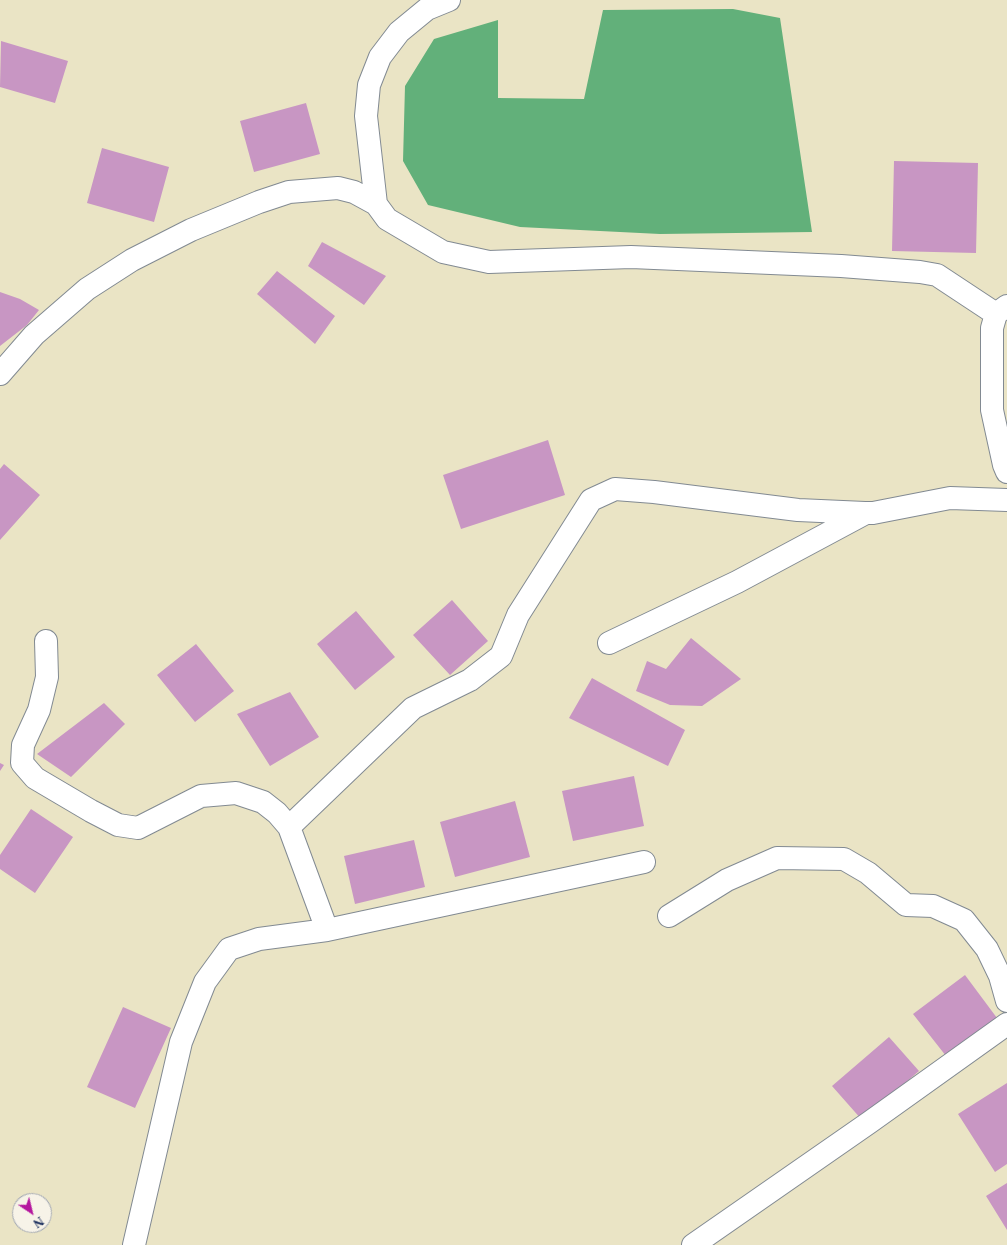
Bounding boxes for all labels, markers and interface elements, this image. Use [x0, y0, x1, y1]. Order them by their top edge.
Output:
north arrow [12, 1193, 52, 1233]
text: N [30, 1214, 46, 1230]

